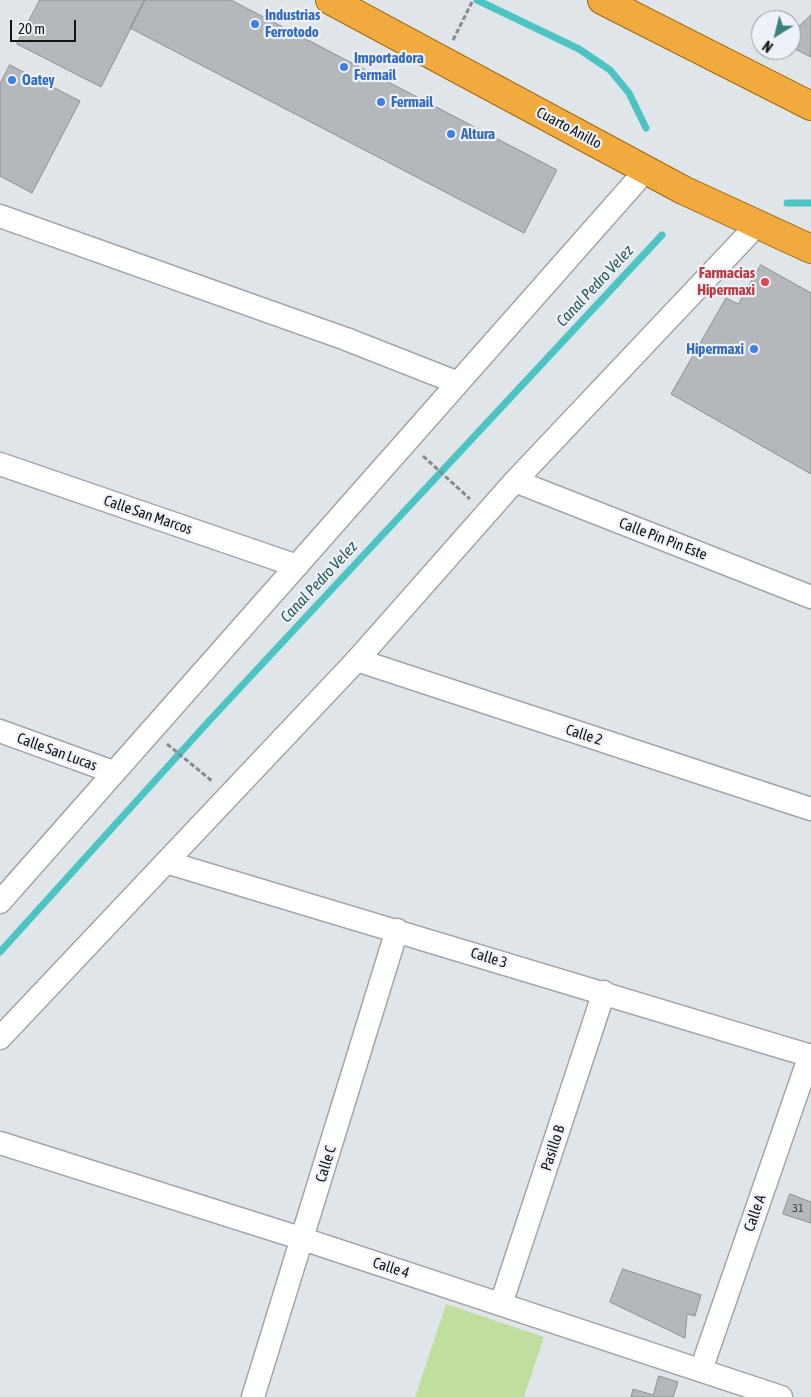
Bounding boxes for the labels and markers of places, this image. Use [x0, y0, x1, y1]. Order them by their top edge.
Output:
place label: Industrias Ferrotodo [265, 6, 320, 41]
marker: Industrias Ferrotodo [249, 18, 261, 30]
place label: Importadora Fermail [354, 49, 424, 84]
marker: Importadora Fermail [338, 61, 350, 73]
place label: Oatey [22, 71, 55, 89]
marker: Oatey [6, 74, 18, 86]
place label: Fermail [391, 93, 433, 111]
marker: Fermail [375, 96, 387, 108]
place label: Altura [461, 125, 495, 143]
marker: Altura [445, 128, 457, 140]
place label: Farmacias Hipermaxi [697, 264, 755, 299]
marker: Farmacias Hipermaxi [759, 276, 771, 288]
place label: Hipermaxi [686, 340, 744, 358]
marker: Hipermaxi [748, 343, 760, 355]

